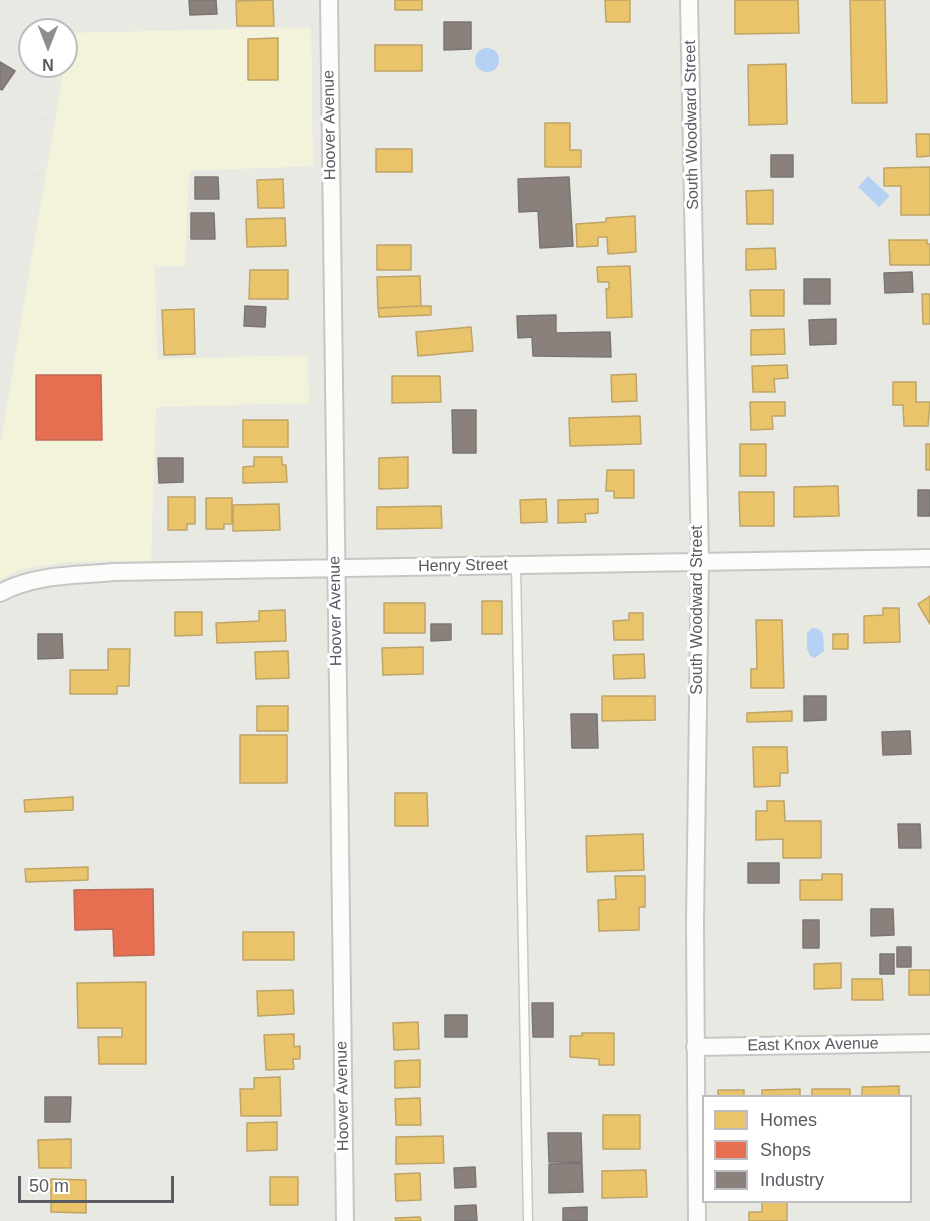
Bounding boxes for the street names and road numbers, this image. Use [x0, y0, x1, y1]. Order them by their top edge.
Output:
street label: South Woodward Street [681, 40, 703, 210]
street label: Hoover Avenue [319, 70, 341, 180]
street label: South Woodward Street [688, 525, 708, 695]
street label: Hoover Avenue [325, 556, 347, 666]
street label: Henry Street [418, 556, 508, 576]
street label: East Knox Avenue [747, 1034, 879, 1056]
street label: Hoover Avenue [332, 1041, 354, 1151]

